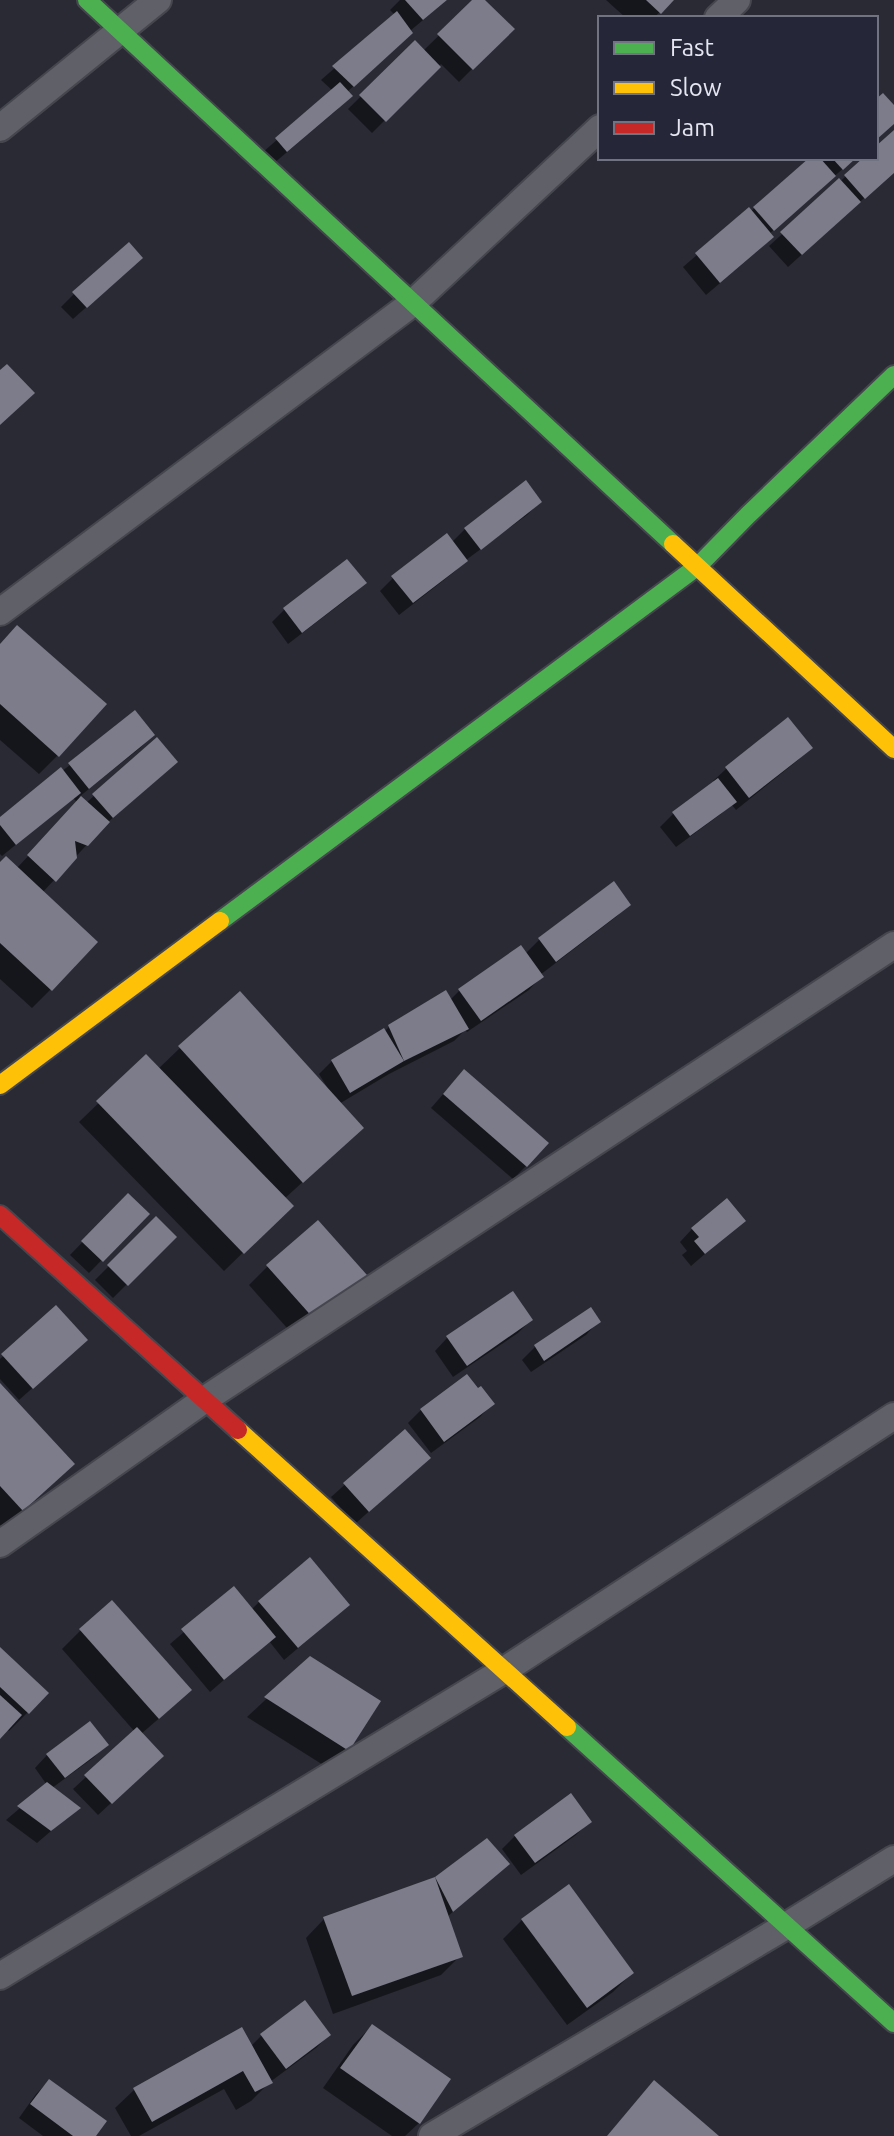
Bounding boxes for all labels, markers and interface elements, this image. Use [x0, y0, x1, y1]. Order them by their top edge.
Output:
legend [598, 16, 878, 160]
text: Fast [670, 34, 714, 61]
text: Slow [670, 74, 722, 101]
text: Jam [670, 114, 715, 141]

